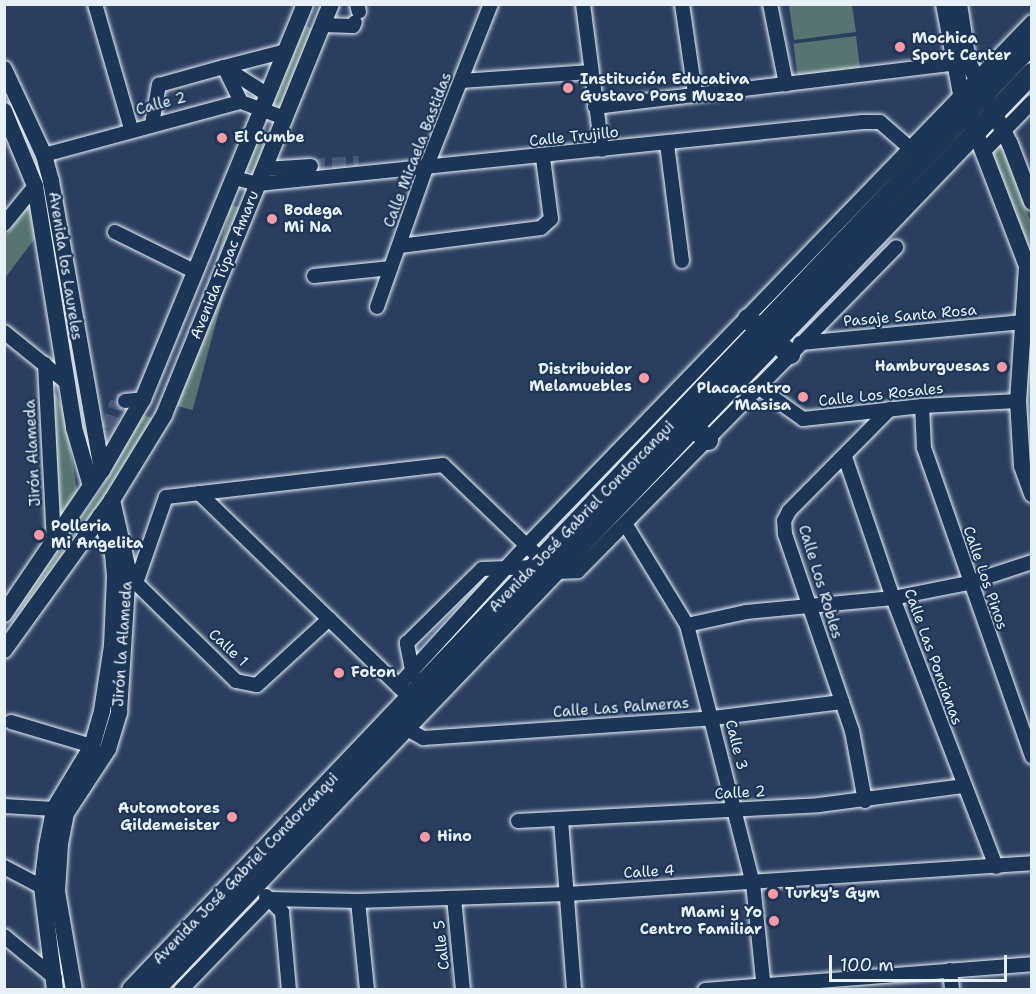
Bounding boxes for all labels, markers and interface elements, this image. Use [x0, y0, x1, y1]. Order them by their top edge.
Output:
place label: Mochica Sport Center [912, 29, 1011, 64]
marker: Mochica Sport Center [893, 40, 907, 54]
street label: Calle Micaela Bastidas [380, 70, 456, 230]
place label: Institución Educativa Gustavo Pons Muzzo [580, 70, 749, 105]
marker: Institución Educativa Gustavo Pons Muzzo [561, 81, 575, 95]
street label: Calle 2 [134, 89, 188, 119]
street label: Calle Trujillo [528, 123, 620, 151]
place label: El Cumbe [234, 129, 305, 147]
marker: El Cumbe [215, 131, 229, 145]
street label: Avenida Túpac Amaru [187, 188, 263, 342]
street label: Avenida los Laureles [44, 191, 86, 341]
place label: Bodega Mi Na [284, 201, 342, 236]
marker: Bodega Mi Na [265, 212, 279, 226]
street label: Pasaje Santa Rosa [843, 301, 977, 331]
place label: Hamburguesas [875, 358, 990, 376]
place label: Distribuidor Melamuebles [529, 360, 632, 395]
marker: Hamburguesas [995, 360, 1009, 374]
marker: Distribuidor Melamuebles [637, 371, 651, 385]
place label: Placacentro Masisa [697, 379, 791, 414]
street label: Calle Los Rosales [818, 379, 944, 411]
marker: Placacentro Masisa [796, 390, 810, 404]
street label: Jirón Alameda [21, 399, 45, 507]
street label: Avenida José Gabriel Condorcanqui [485, 417, 679, 617]
place label: Polleria Mi Angelita [51, 517, 143, 552]
street label: Calle Los Robles [794, 523, 846, 641]
street label: Calle Los Pinos [959, 524, 1011, 632]
marker: Polleria Mi Angelita [32, 528, 46, 542]
street label: Jirón la Alameda [110, 580, 136, 708]
street label: Calle Las Poncianas [900, 587, 966, 727]
street label: Calle 1 [205, 625, 251, 671]
place label: Foton [351, 664, 396, 682]
marker: Foton [332, 666, 346, 680]
street label: Calle Las Palmeras [552, 694, 690, 722]
street label: Calle 3 [721, 718, 751, 772]
street label: Avenida José Gabriel Condorcanqui [149, 769, 343, 969]
street label: Calle 2 [714, 783, 766, 803]
place label: Automotores Gildemeister [118, 799, 220, 834]
marker: Automotores Gildemeister [225, 810, 239, 824]
place label: Hino [437, 828, 472, 846]
marker: Hino [418, 830, 432, 844]
street label: Calle 4 [623, 862, 675, 882]
place label: Turky's Gym [785, 885, 880, 903]
marker: Turky's Gym [766, 887, 780, 901]
place label: Mami y Yo Centro Familiar [640, 903, 762, 938]
marker: Mami y Yo Centro Familiar [767, 914, 781, 928]
street label: Calle 5 [430, 919, 454, 971]
scale bar [832, 943, 1010, 981]
text: 100 m [840, 953, 894, 977]

